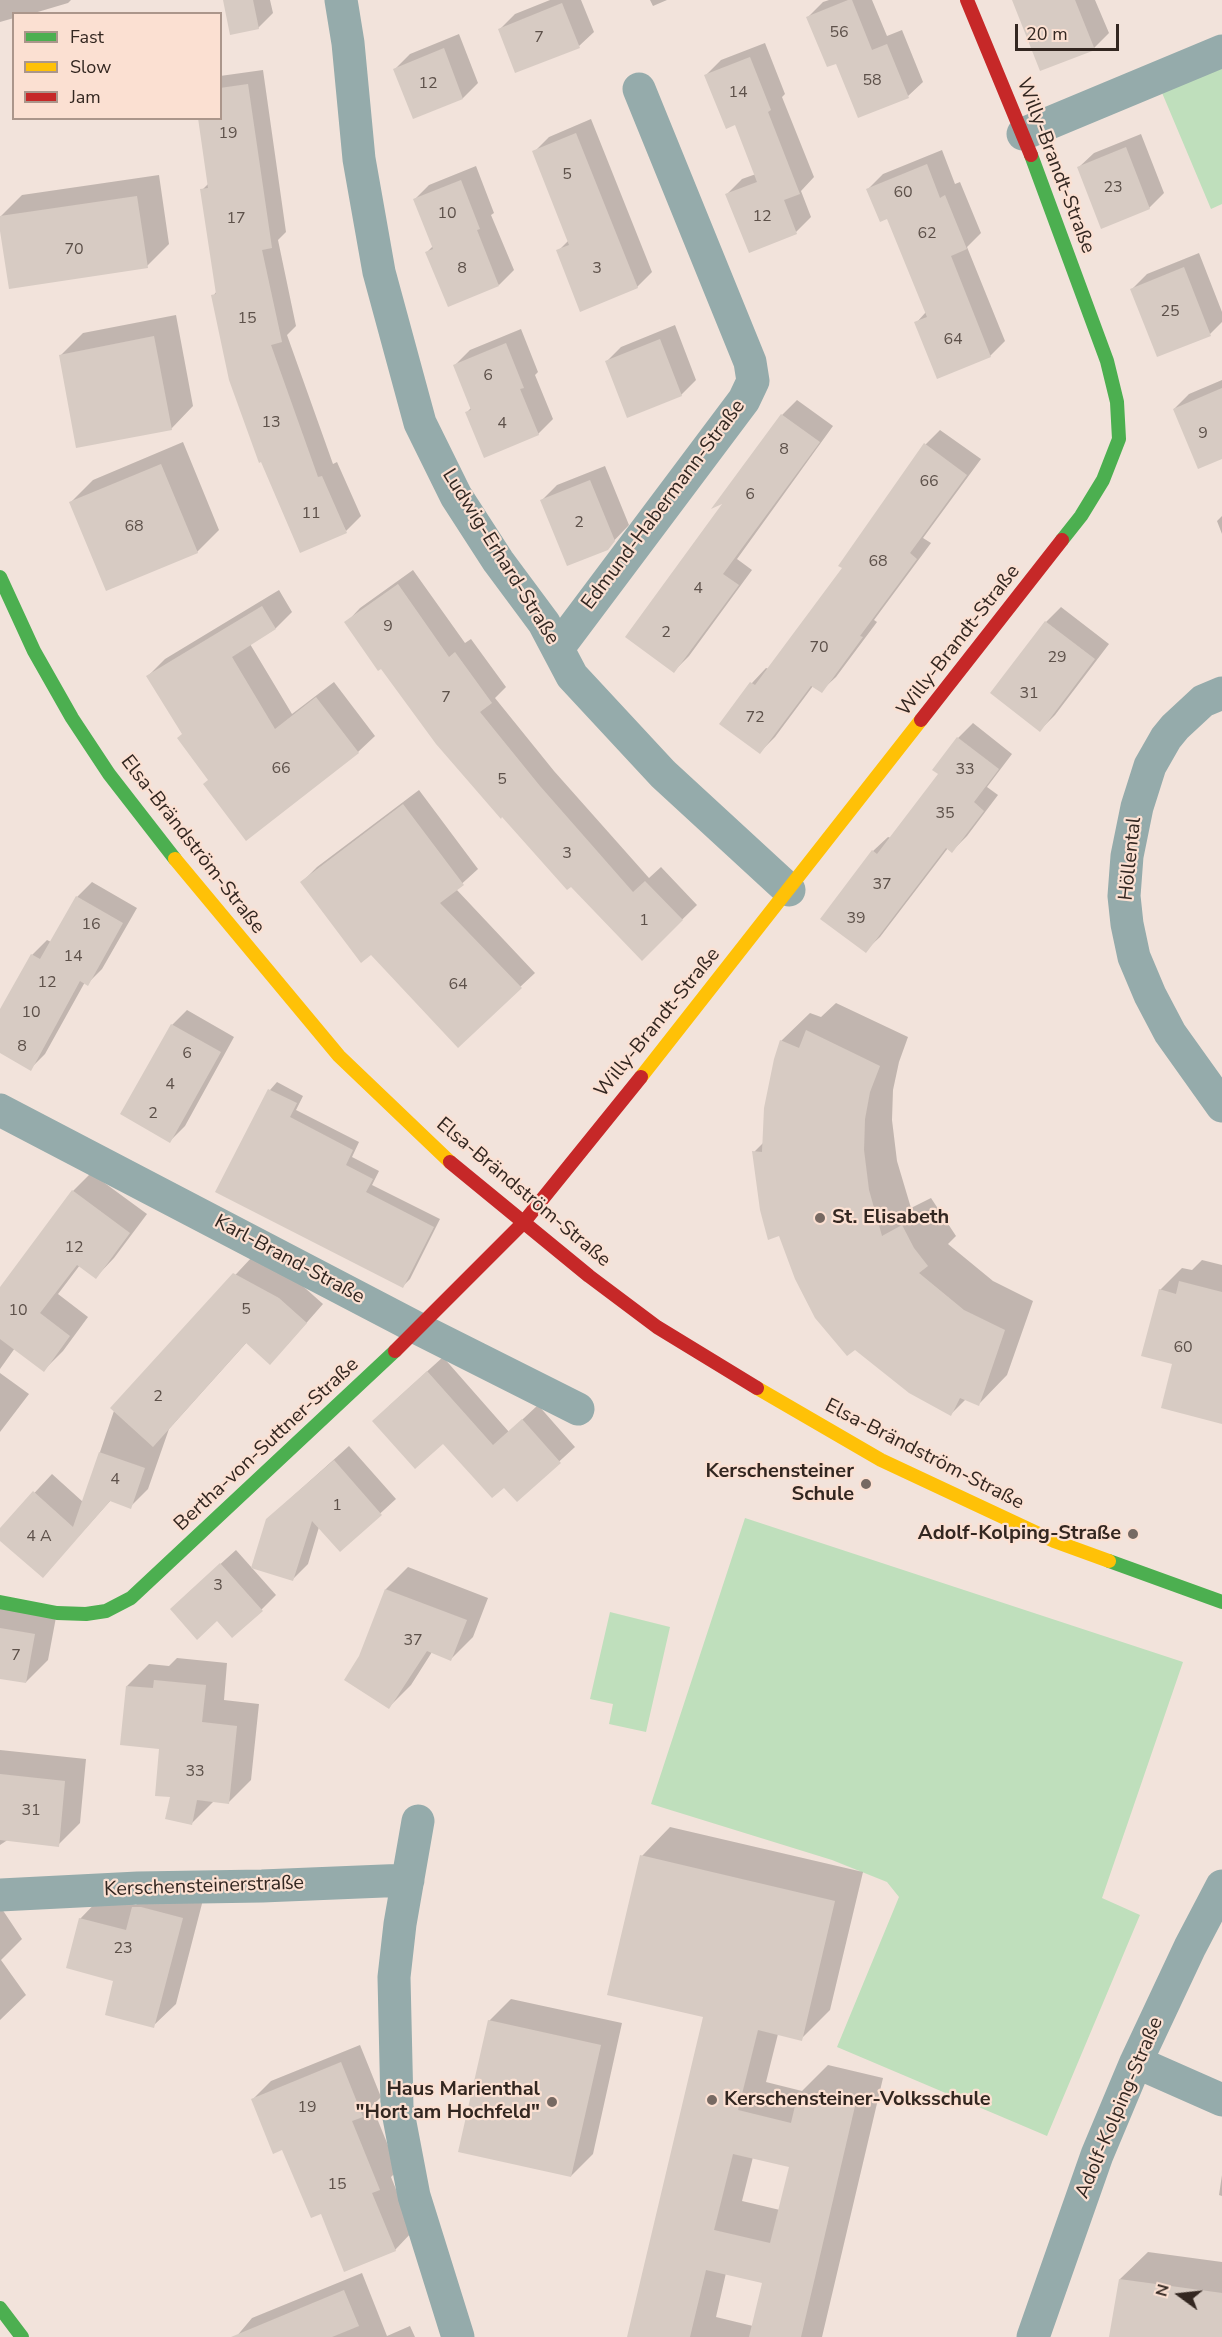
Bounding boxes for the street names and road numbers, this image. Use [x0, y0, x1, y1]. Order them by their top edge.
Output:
street label: Willy-Brandt-Straße [1011, 75, 1099, 257]
street label: Edmund-Habermann-Straße [577, 395, 751, 615]
street label: Ludwig-Erhard-Straße [436, 465, 564, 649]
street label: Willy-Brandt-Straße [892, 560, 1026, 722]
street label: Elsa-Brändström-Straße [115, 751, 269, 939]
street label: Höllental [1115, 816, 1147, 902]
street label: Willy-Brandt-Straße [590, 943, 726, 1103]
street label: Elsa-Brändström-Straße [431, 1113, 615, 1273]
street label: Karl-Brand-Straße [210, 1210, 368, 1310]
street label: Bertha-von-Suttner-Straße [170, 1353, 364, 1537]
street label: Elsa-Brändström-Straße [820, 1394, 1028, 1516]
street label: Kerschensteinerstraße [104, 1872, 304, 1902]
street label: Adolf-Kolping-Straße [1071, 2014, 1169, 2202]

